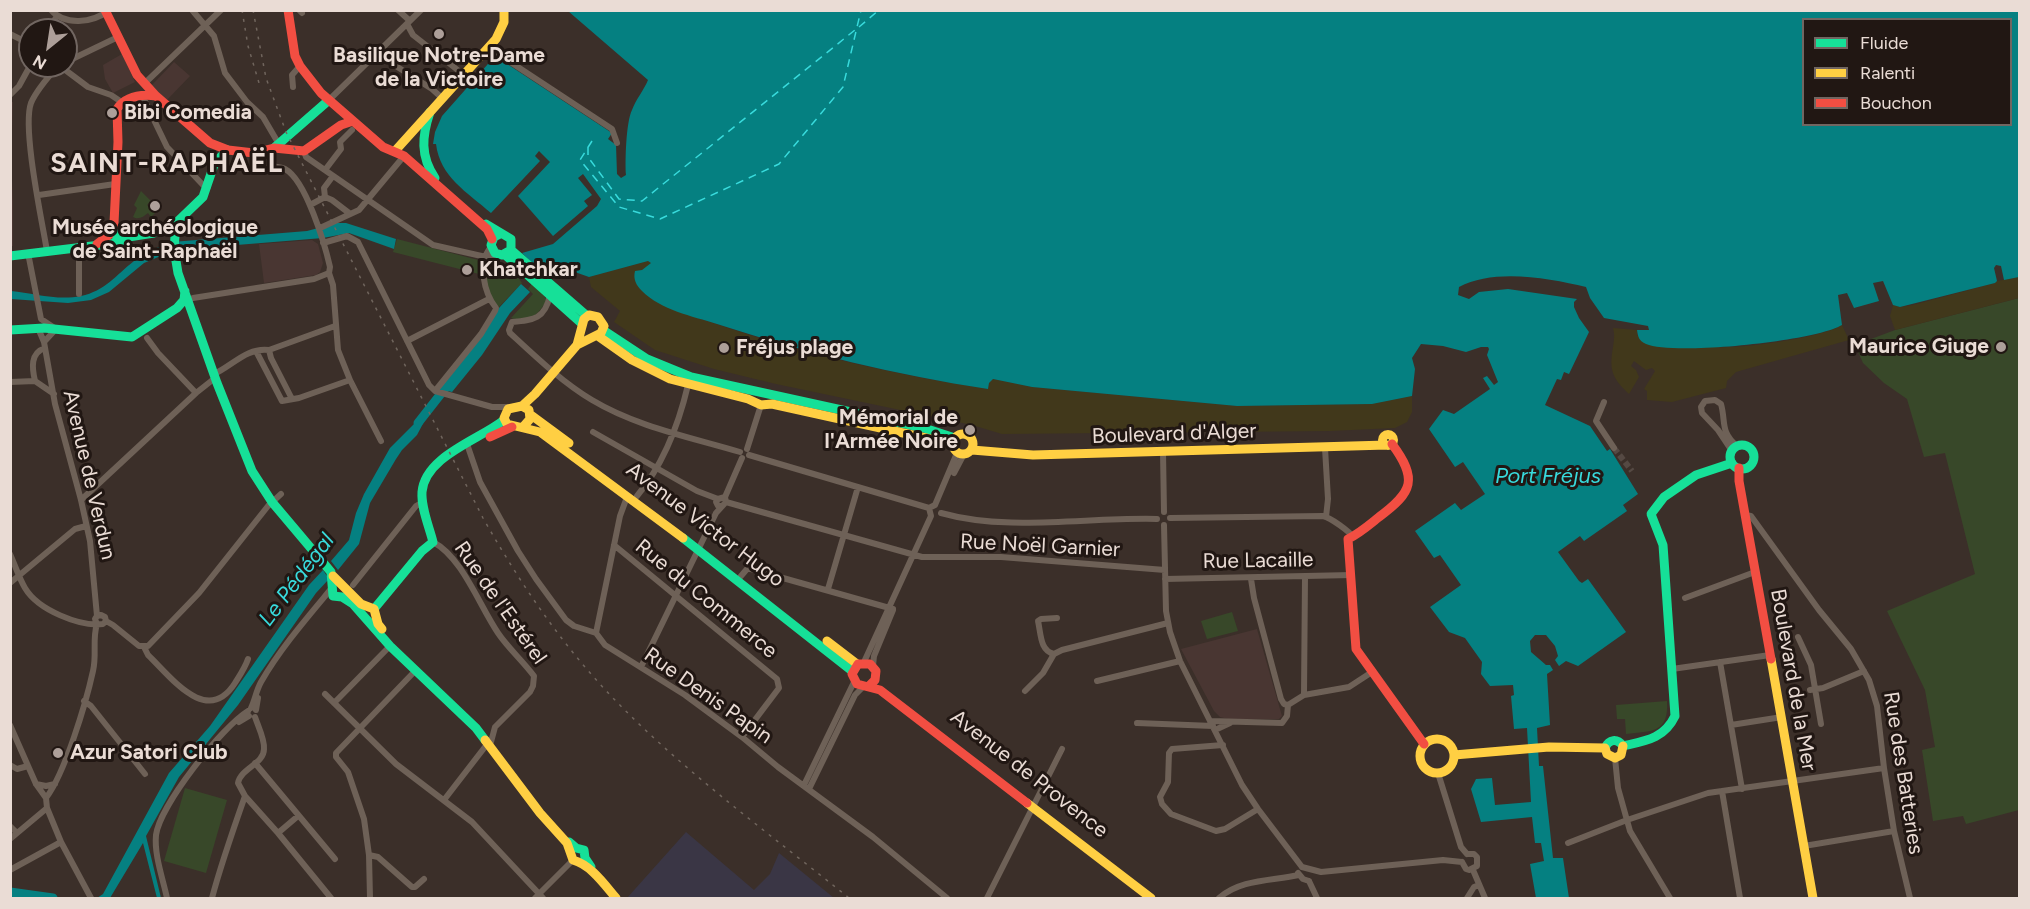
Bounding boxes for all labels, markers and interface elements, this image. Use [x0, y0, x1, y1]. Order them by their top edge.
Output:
north arrow [18, 18, 78, 78]
legend [1802, 18, 2012, 126]
marker: Basilique Notre-Dame de la Victoire [432, 27, 446, 41]
text: Fluide [1860, 32, 1908, 54]
place label: Basilique Notre-Dame de la Victoire [333, 43, 545, 93]
text: N [30, 51, 50, 74]
text: Ralenti [1860, 62, 1915, 84]
text: Bouchon [1860, 92, 1932, 114]
place label: Bibi Comedia [124, 100, 252, 126]
marker: Bibi Comedia [105, 106, 119, 120]
district label: SAINT-RAPHAËL [50, 148, 284, 180]
marker: Musée archéologique de Saint-Raphaël [148, 199, 162, 213]
place label: Musée archéologique de Saint-Raphaël [52, 215, 258, 265]
place label: Khatchkar [479, 257, 578, 283]
marker: Khatchkar [460, 263, 474, 277]
place label: Maurice Giuge [1849, 334, 1989, 360]
place label: Fréjus plage [736, 335, 853, 361]
marker: Maurice Giuge [1994, 340, 2008, 354]
marker: Fréjus plage [717, 341, 731, 355]
street label: Avenue de Verdun [57, 388, 121, 562]
place label: Mémorial de l'Armée Noire [825, 405, 958, 455]
street label: Boulevard d'Alger [1091, 419, 1257, 449]
marker: Mémorial de l'Armée Noire [963, 423, 977, 437]
street label: Avenue Victor Hugo [621, 457, 789, 593]
water label: Port Fréjus [1495, 464, 1601, 490]
water label: Le Pédégal [254, 528, 340, 632]
street label: Rue Noël Garnier [959, 529, 1121, 563]
street label: Rue du Commerce [630, 534, 782, 664]
street label: Rue de l'Estérel [448, 537, 552, 669]
street label: Rue Lacaille [1202, 547, 1314, 575]
street label: Boulevard de la Mer [1765, 587, 1821, 773]
street label: Rue Denis Papin [639, 642, 777, 750]
street label: Rue des Batteries [1878, 690, 1928, 856]
street label: Avenue de Provence [945, 705, 1113, 843]
place label: Azur Satori Club [70, 740, 228, 766]
marker: Azur Satori Club [51, 746, 65, 760]

